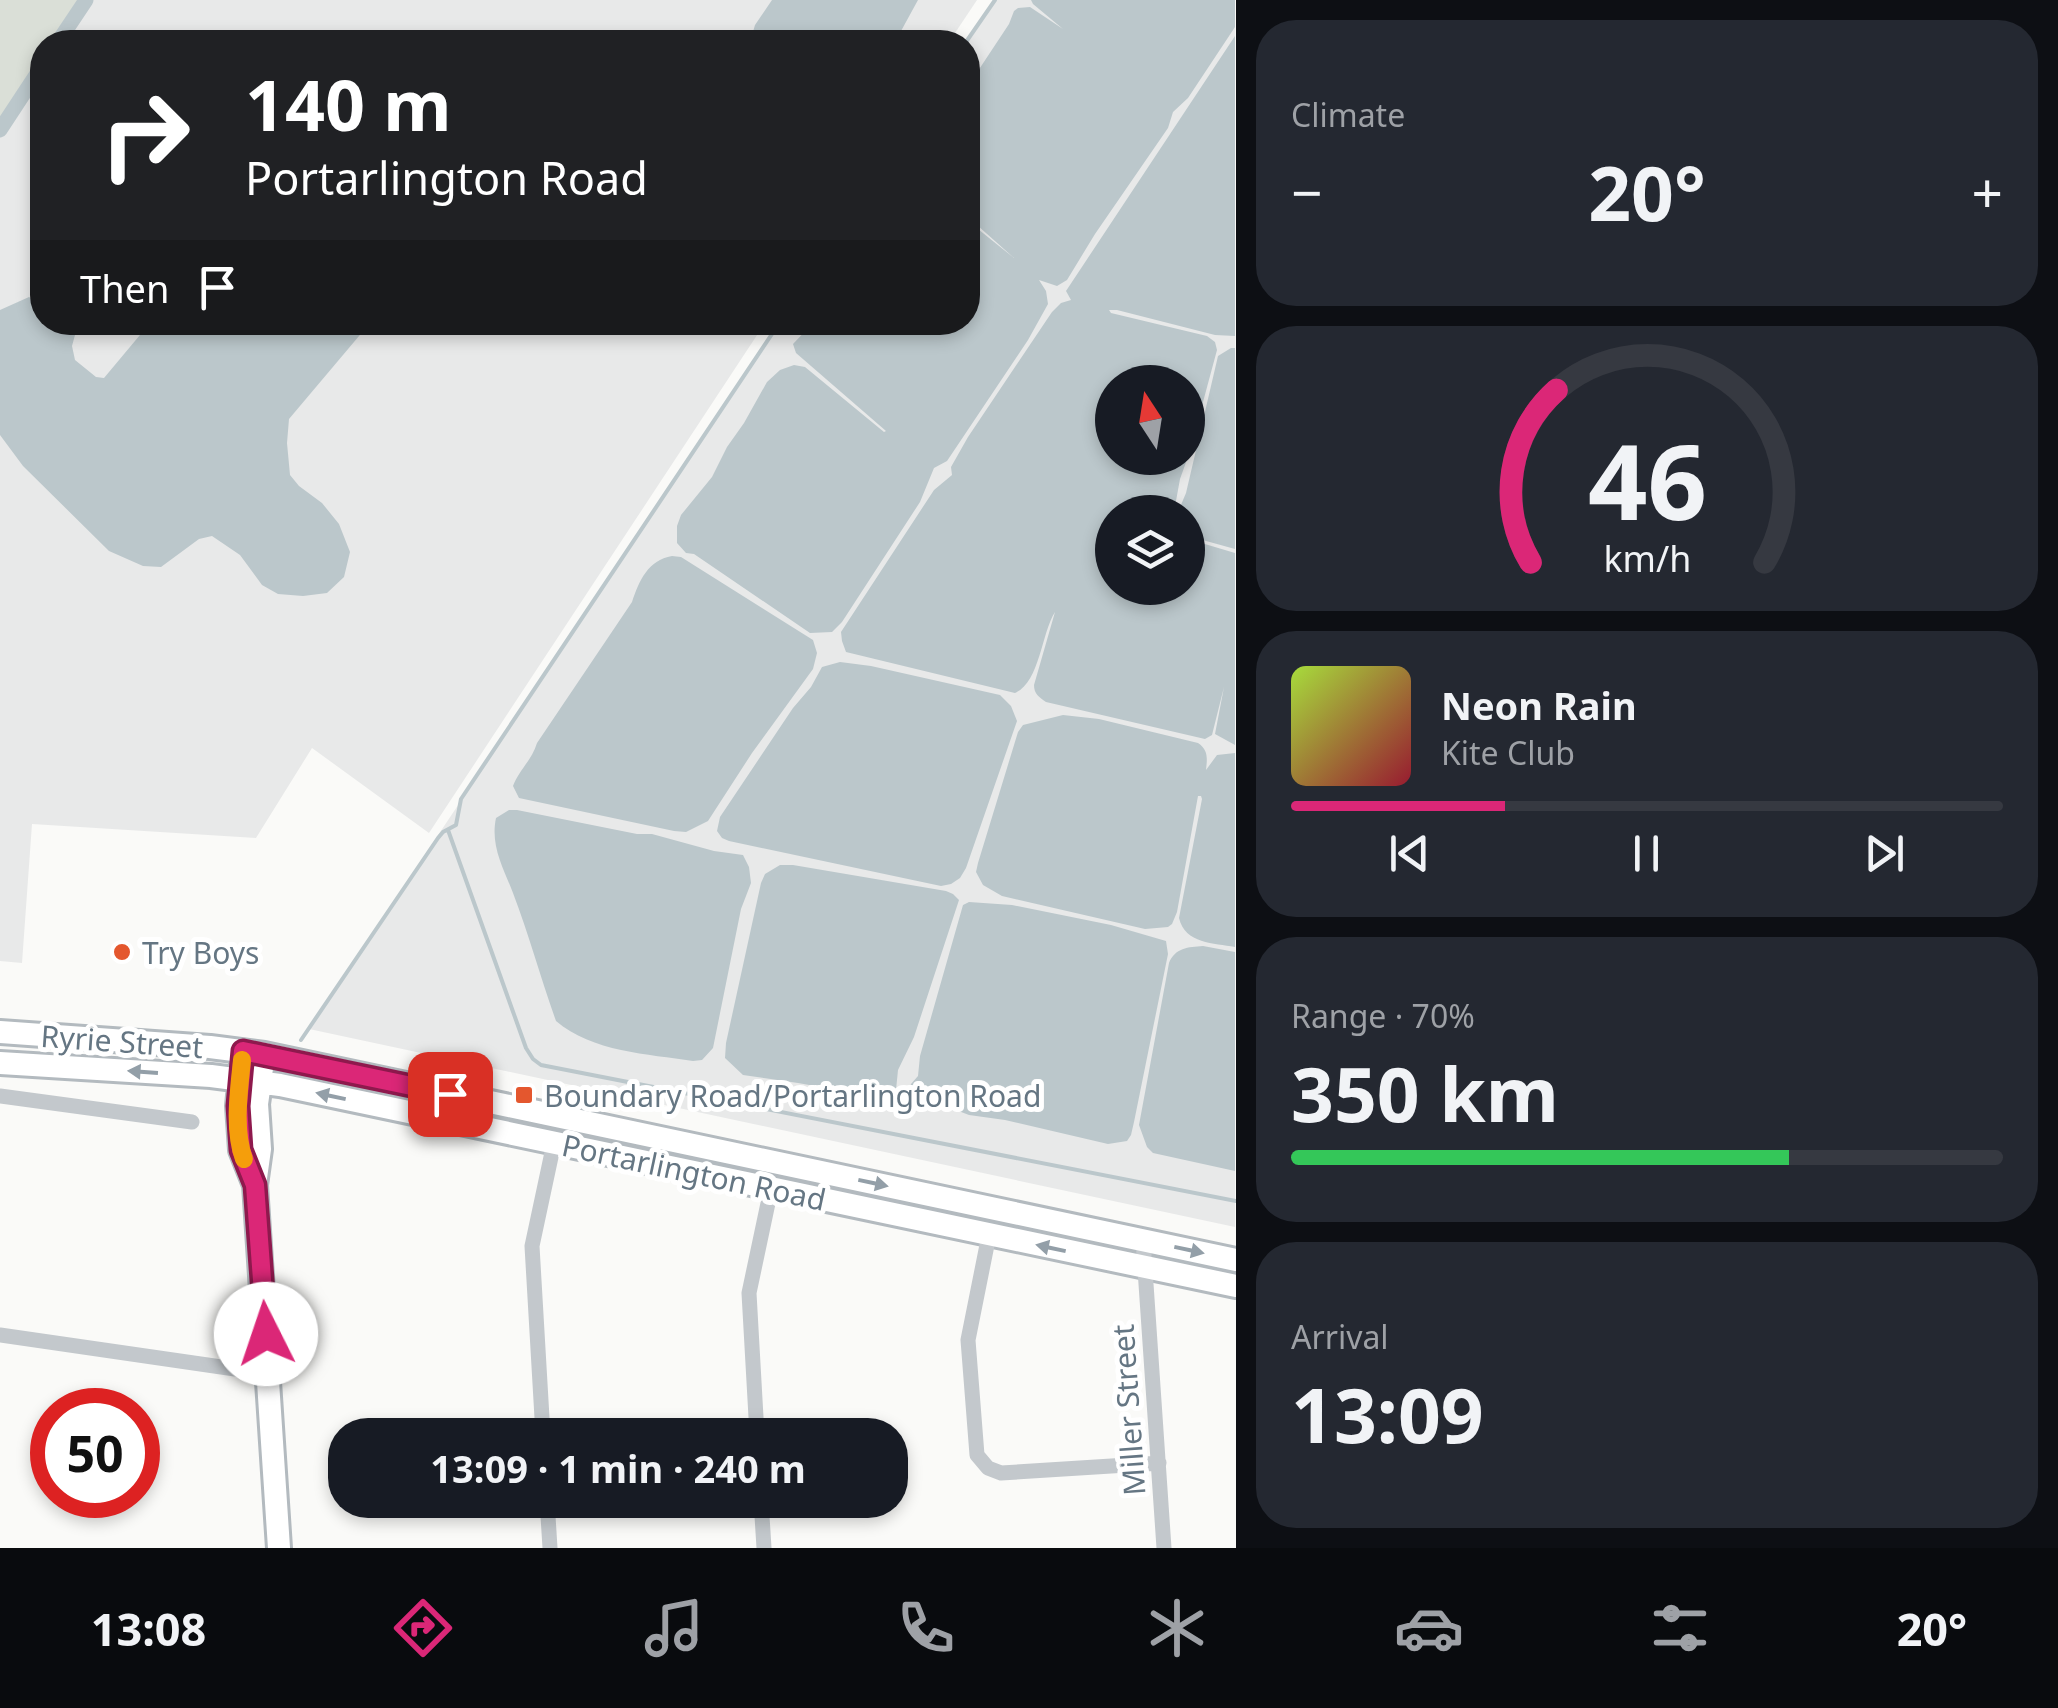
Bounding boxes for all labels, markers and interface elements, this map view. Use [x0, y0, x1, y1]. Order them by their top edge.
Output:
text: 140 m [245, 56, 452, 152]
icon: right [80, 70, 210, 200]
text: Climate [1291, 93, 1405, 136]
text: 20° [1588, 141, 1706, 243]
text: Portarlington Road [245, 147, 648, 208]
text: − [1291, 154, 1322, 229]
text: + [1972, 154, 2003, 229]
icon: arrive [190, 260, 245, 315]
text: Then [80, 262, 170, 314]
north arrow [1095, 365, 1205, 475]
map controls [1095, 365, 1205, 605]
text: 46 [1588, 409, 1706, 550]
button: layers [1095, 495, 1205, 605]
text: km/h [1603, 534, 1691, 582]
text: Neon Rain [1441, 679, 1637, 731]
text: Kite Club [1441, 731, 1575, 774]
icon: previous [1382, 826, 1437, 881]
icon: pause [1619, 826, 1674, 881]
icon: next [1857, 826, 1912, 881]
place label: Try Boys [142, 932, 259, 973]
marker: Try Boys [111, 941, 133, 963]
text: Range · 70% [1291, 994, 1475, 1037]
street label: Ryrie Street [39, 1015, 205, 1067]
text: 350 km [1291, 1042, 1559, 1144]
pin [408, 1052, 493, 1137]
one-way arrow [127, 1064, 159, 1080]
icon: arrive [423, 1067, 478, 1122]
place label: Boundary Road/Portarlington Road [544, 1075, 1041, 1116]
marker: Boundary Road/Portarlington Road [513, 1084, 535, 1106]
one-way arrow [315, 1087, 346, 1103]
street label: Portarlington Road [558, 1124, 830, 1220]
one-way arrow [858, 1176, 889, 1191]
one-way arrow [1035, 1239, 1066, 1255]
one-way arrow [1174, 1242, 1205, 1258]
position arrow [214, 1282, 318, 1386]
text: Arrival [1291, 1315, 1389, 1358]
street label: Miller Street [1102, 1323, 1154, 1497]
text: 13:09 [1291, 1363, 1484, 1465]
speed limit sign: 50 [30, 1388, 160, 1518]
text: 13:09 · 1 min · 240 m [430, 1442, 806, 1494]
icon: directions [388, 1593, 458, 1663]
icon: music [639, 1593, 709, 1663]
icon: phone [891, 1593, 961, 1663]
icon: climate [1142, 1593, 1212, 1663]
icon: car [1394, 1593, 1464, 1663]
icon: filters [1645, 1593, 1715, 1663]
text: 13:08 [91, 1598, 206, 1659]
text: 20° [1897, 1598, 1967, 1659]

